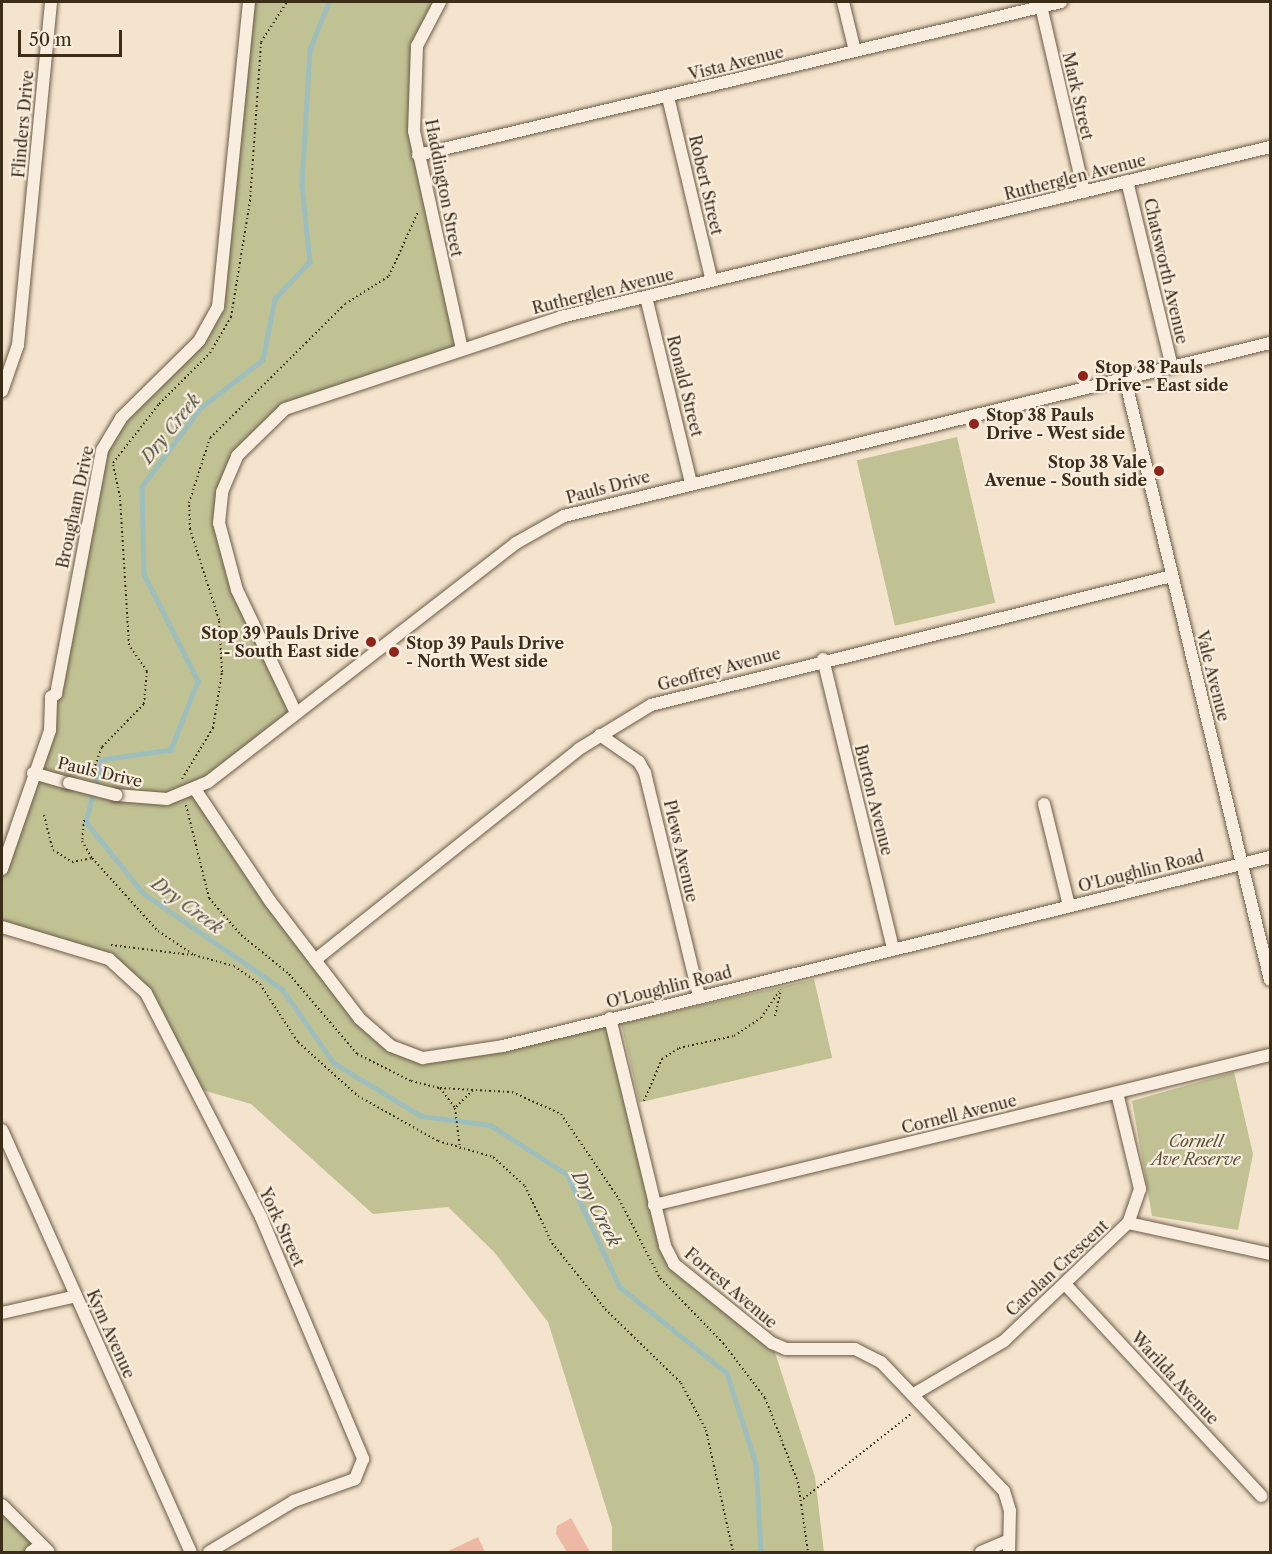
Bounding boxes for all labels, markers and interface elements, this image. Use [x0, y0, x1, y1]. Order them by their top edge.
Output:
scale bar [21, 18, 124, 56]
text: 50 m [29, 29, 72, 51]
street label: Vista Avenue [686, 42, 786, 84]
street label: Mark Street [1059, 50, 1097, 142]
street label: Flinders Drive [9, 69, 37, 179]
street label: Haddington Street [421, 117, 467, 259]
street label: Robert Street [685, 133, 727, 237]
street label: Rutherglen Avenue [1002, 150, 1148, 204]
street label: Chatsworth Avenue [1140, 196, 1192, 346]
street label: Rutherglen Avenue [530, 264, 676, 318]
street label: Ronald Street [663, 333, 707, 439]
place label: Stop 38 Pauls Drive - East side [1095, 357, 1228, 395]
marker: Stop 38 Pauls Drive - East side [1076, 369, 1090, 383]
water label: Dry Creek [137, 390, 205, 468]
place label: Stop 38 Pauls Drive - West side [986, 405, 1126, 443]
marker: Stop 38 Pauls Drive - West side [967, 417, 981, 431]
street label: Brougham Drive [53, 444, 97, 570]
place label: Stop 38 Vale Avenue - South side [985, 452, 1147, 490]
marker: Stop 38 Vale Avenue - South side [1152, 464, 1166, 478]
street label: Pauls Drive [564, 467, 652, 507]
place label: Stop 39 Pauls Drive - South East side [201, 623, 359, 661]
street label: Vale Avenue [1192, 628, 1234, 724]
place label: Stop 39 Pauls Drive - North West side [406, 633, 564, 671]
marker: Stop 39 Pauls Drive - South East side [364, 635, 378, 649]
street label: Geoffrey Avenue [655, 643, 783, 695]
marker: Stop 39 Pauls Drive - North West side [387, 645, 401, 659]
street label: Burton Avenue [851, 742, 897, 858]
street label: Pauls Drive [56, 753, 144, 791]
street label: Plews Avenue [660, 798, 702, 904]
street label: O'Loughlin Road [1076, 846, 1206, 896]
water label: Dry Creek [147, 873, 227, 939]
street label: O'Loughlin Road [604, 962, 734, 1012]
street label: Cornell Avenue [899, 1090, 1019, 1138]
park label: Cornell Ave Reserve [1152, 1131, 1240, 1169]
water label: Dry Creek [567, 1167, 625, 1251]
street label: York Street [255, 1184, 309, 1270]
street label: Carolan Crescent [1002, 1216, 1112, 1320]
street label: Forrest Avenue [681, 1244, 781, 1332]
street label: Kym Avenue [83, 1286, 139, 1382]
street label: Warilda Avenue [1127, 1327, 1223, 1429]

